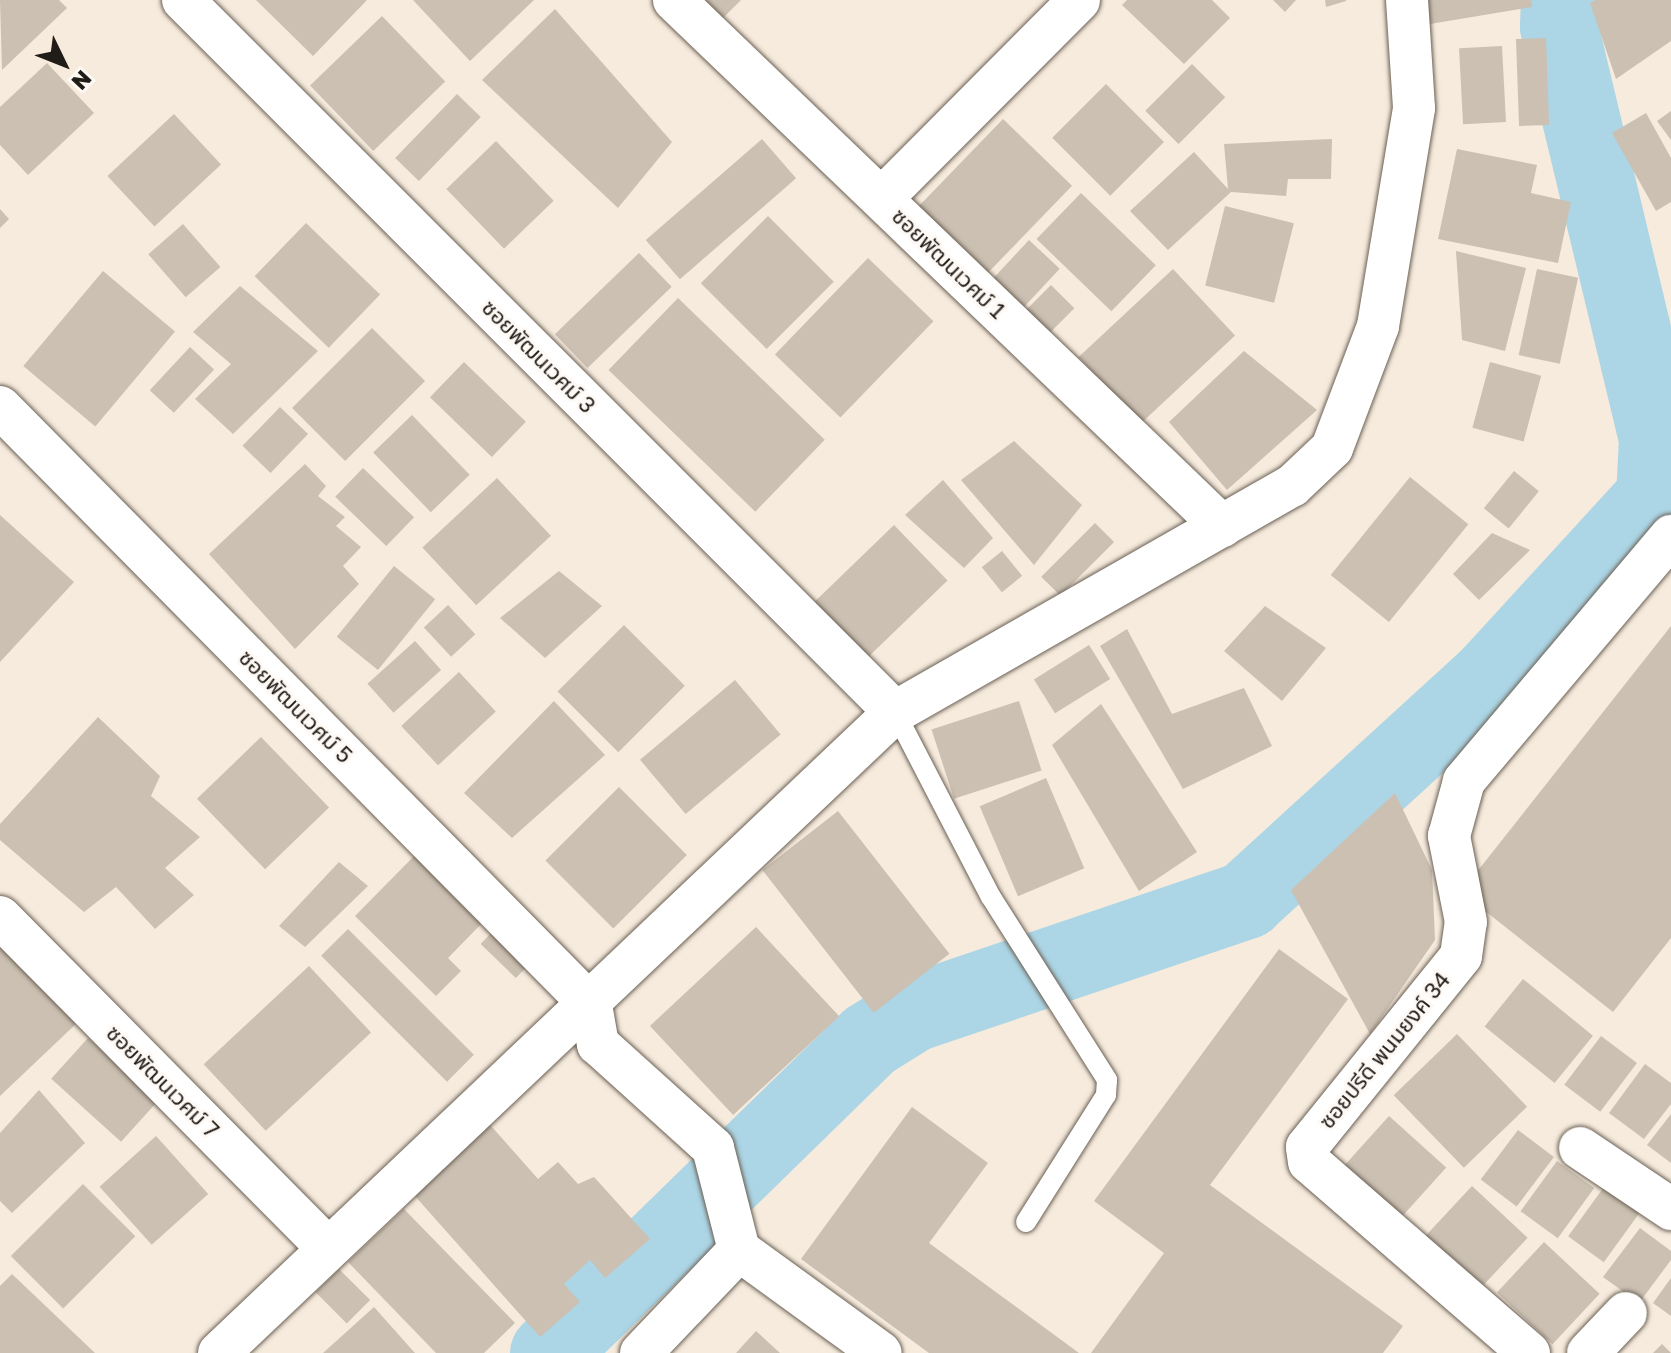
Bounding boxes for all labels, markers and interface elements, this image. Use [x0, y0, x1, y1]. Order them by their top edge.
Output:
north arrow [24, 24, 104, 104]
text: N [66, 65, 98, 96]
street label: ซอยพัฒนเวศม์ 1 [887, 202, 1011, 324]
street label: ซอยพัฒนเวศม์ 3 [477, 294, 601, 418]
street label: ซอยพัฒนเวศม์ 5 [234, 644, 358, 768]
street label: ซอยปรีดี พนมยงค์ 34 [1313, 967, 1455, 1133]
street label: ซอยพัฒนเวศม์ 7 [101, 1019, 225, 1143]

